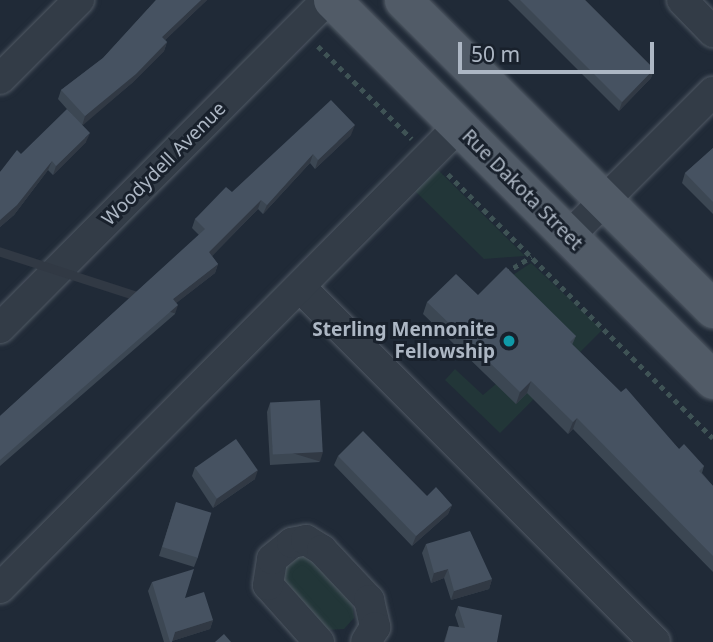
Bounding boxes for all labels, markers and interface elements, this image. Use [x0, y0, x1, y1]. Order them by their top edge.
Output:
scale bar [461, 28, 657, 72]
text: 50 m [471, 40, 520, 68]
street label: Woodydell Avenue [97, 97, 231, 231]
street label: Rue Dakota Street [457, 125, 587, 255]
place label: Sterling Mennonite Fellowship [312, 319, 495, 363]
marker: Sterling Mennonite Fellowship [501, 333, 517, 349]

